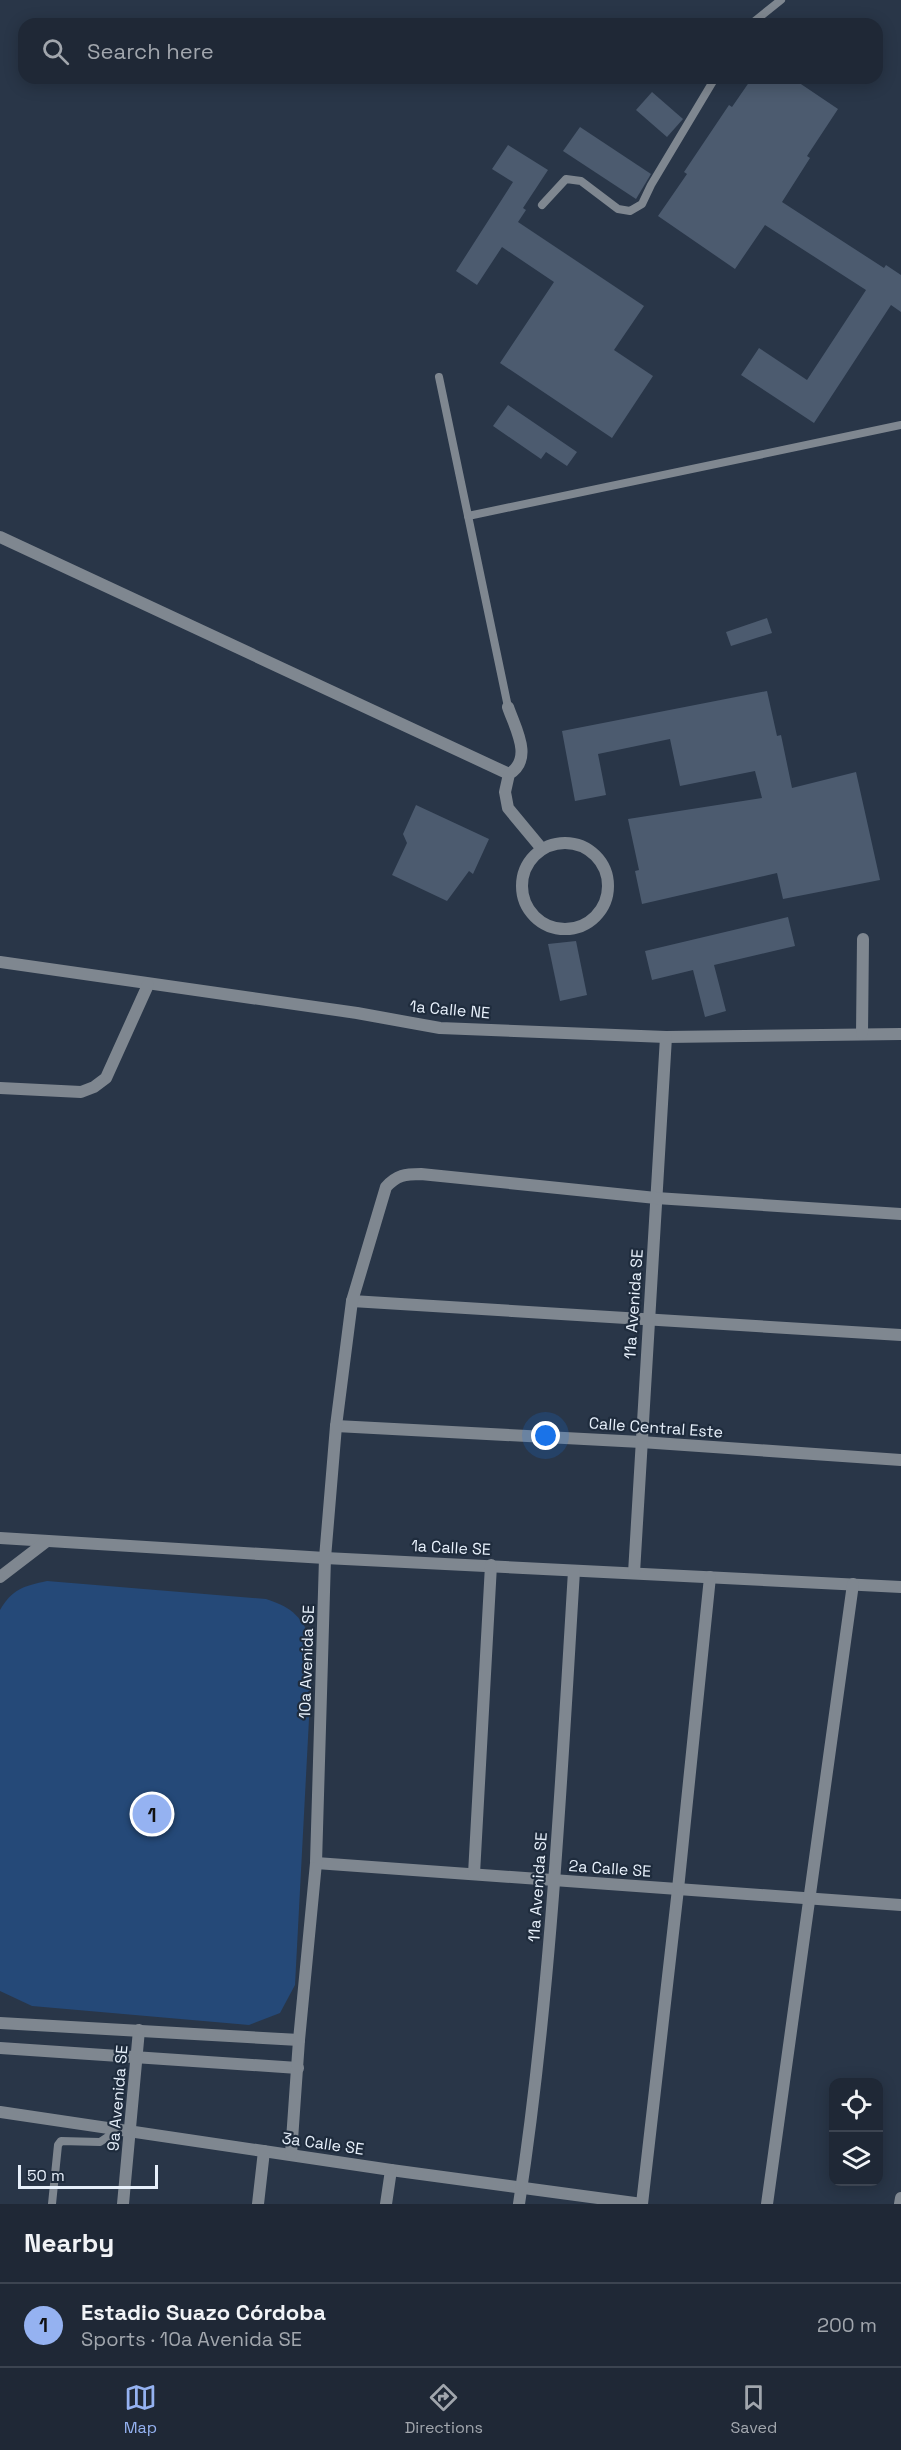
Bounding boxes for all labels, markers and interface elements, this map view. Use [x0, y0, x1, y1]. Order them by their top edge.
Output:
search box [18, 18, 883, 84]
icon: search [39, 35, 72, 68]
text: Search here [87, 37, 214, 65]
street label: 1a Calle NE [409, 996, 491, 1023]
street label: 11a Avenida SE [619, 1248, 648, 1360]
street label: Calle Central Este [588, 1412, 724, 1443]
your location [531, 1421, 560, 1450]
street label: 1a Calle SE [411, 1535, 491, 1560]
street label: 10a Avenida SE [294, 1605, 319, 1719]
pin: 1 [132, 1792, 172, 1836]
street label: 11a Avenida SE [523, 1831, 552, 1943]
street label: 2a Calle SE [568, 1855, 652, 1882]
street label: 9a Avenida SE [102, 2044, 133, 2152]
map controls [829, 2078, 883, 2186]
button: locate [829, 2078, 883, 2132]
street label: 3a Calle SE [281, 2127, 365, 2160]
button: layers [829, 2132, 883, 2186]
scale bar [18, 2162, 158, 2190]
text: 50 m [27, 2165, 65, 2186]
text: Nearby [24, 2226, 114, 2260]
text: Estadio Suazo Córdoba [81, 2298, 326, 2326]
text: 1 [39, 2312, 48, 2338]
text: 200 m [817, 2312, 877, 2338]
text: Sports · 10a Avenida SE [81, 2326, 302, 2352]
tab: Map [124, 2381, 157, 2438]
tab: Directions [405, 2381, 483, 2438]
tab: Saved [731, 2381, 777, 2438]

